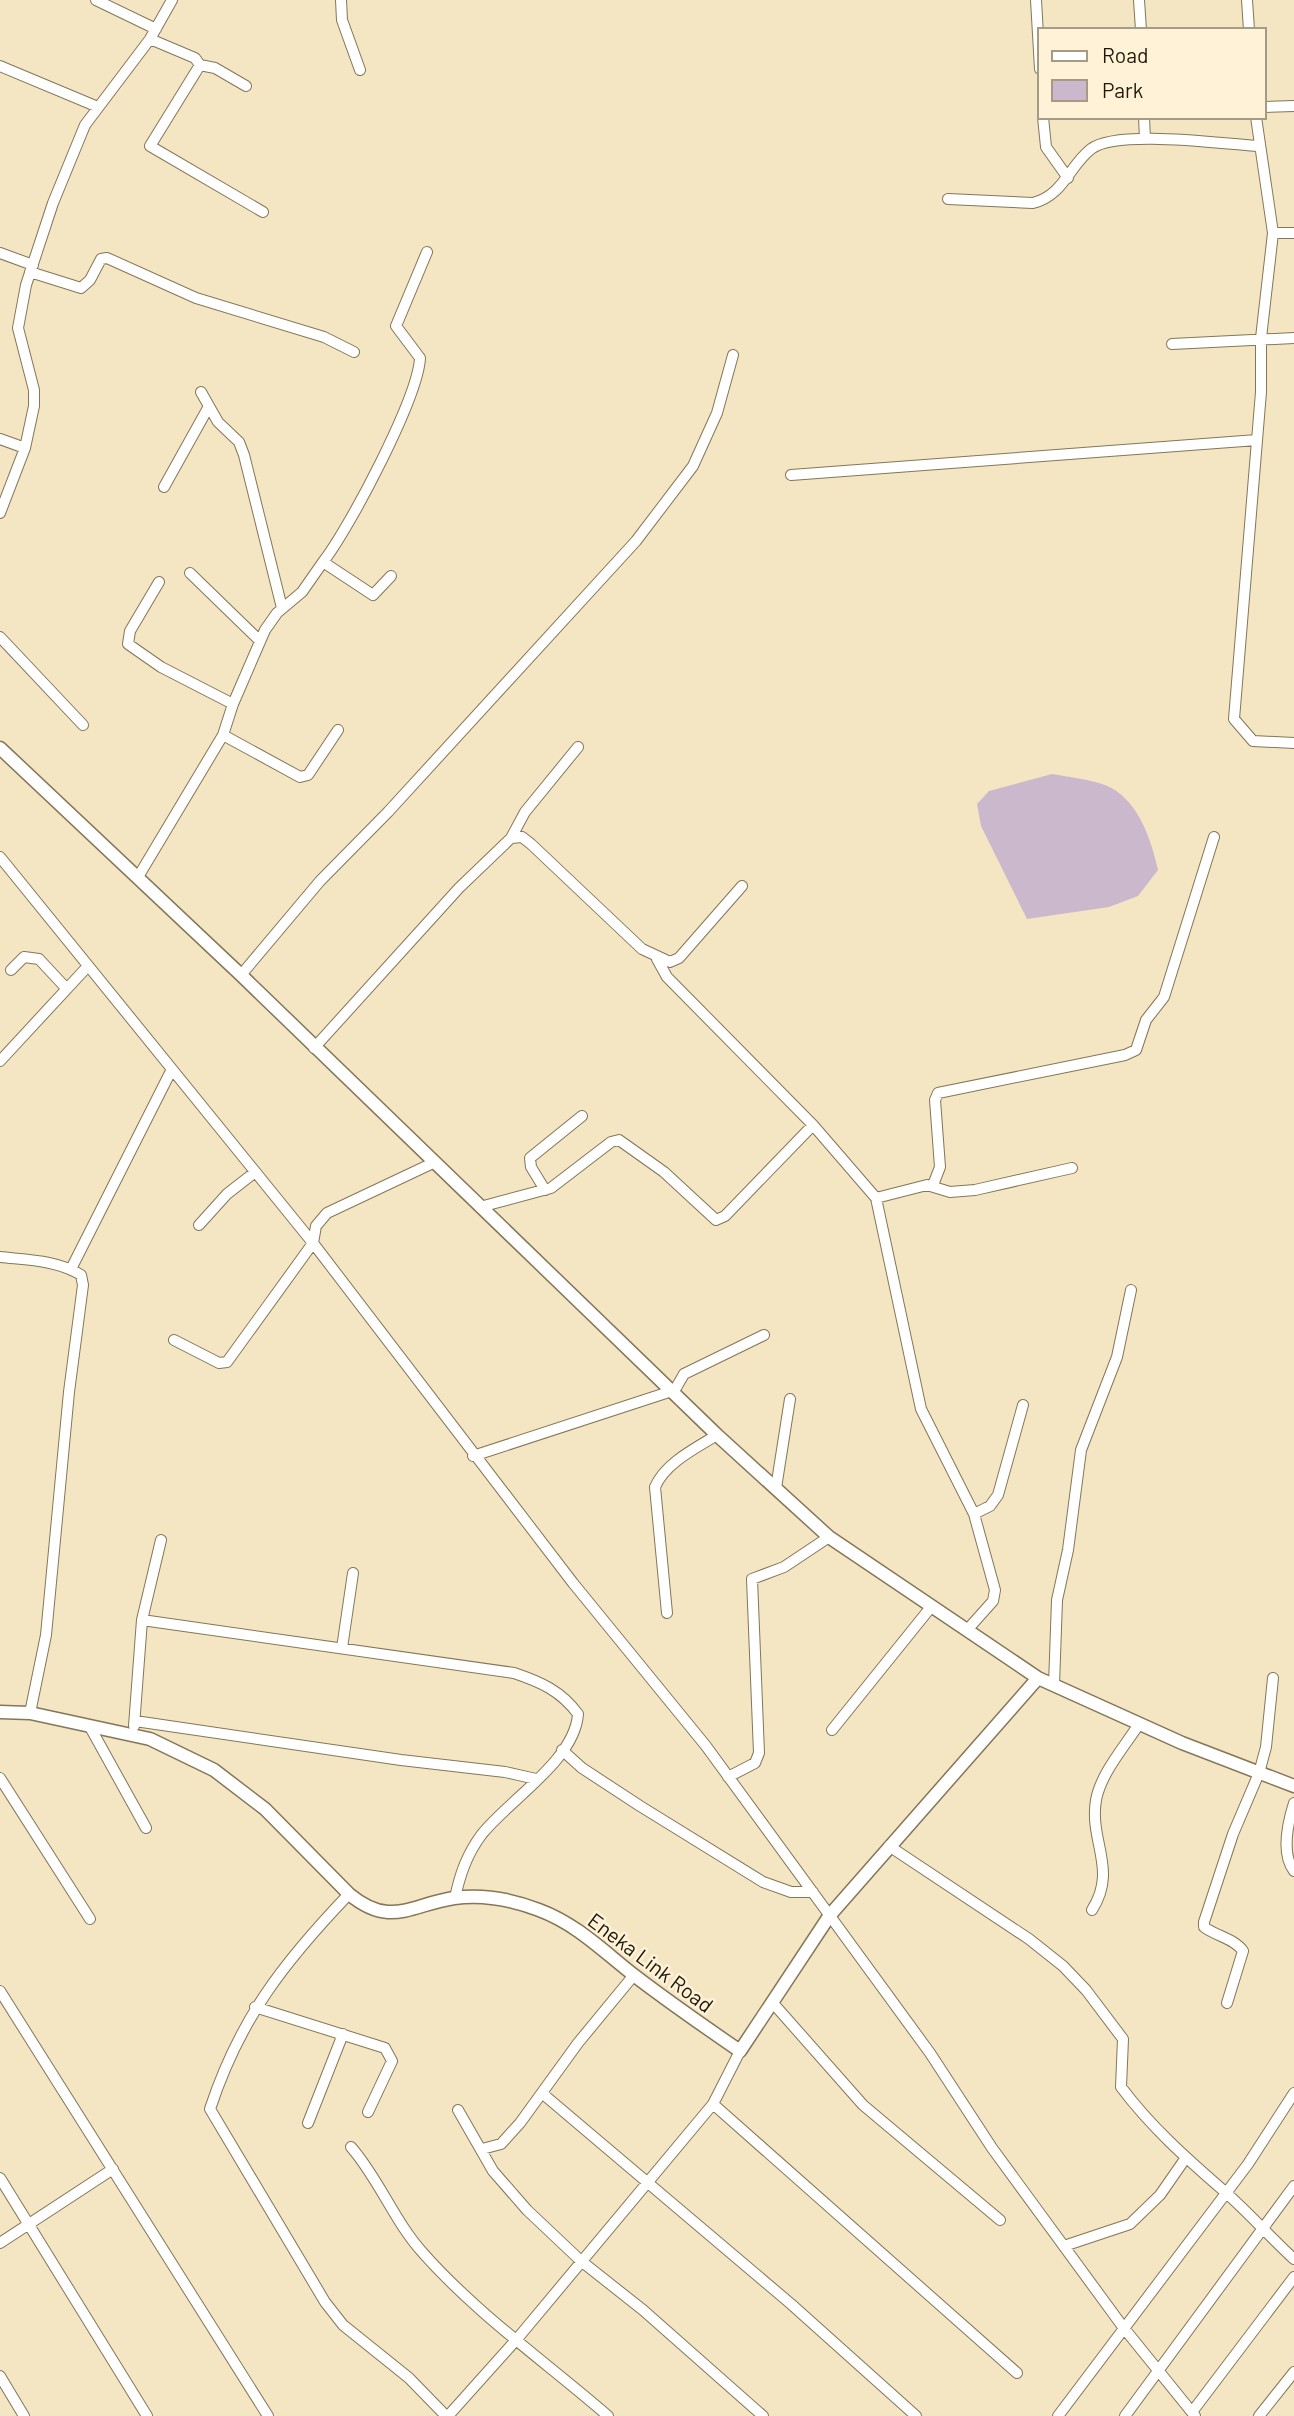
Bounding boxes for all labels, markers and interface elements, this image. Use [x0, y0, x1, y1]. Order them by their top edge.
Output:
legend [1038, 28, 1266, 119]
text: Road [1102, 42, 1148, 67]
text: Park [1102, 77, 1143, 102]
street label: Eneka Link Road [584, 1907, 718, 2017]

